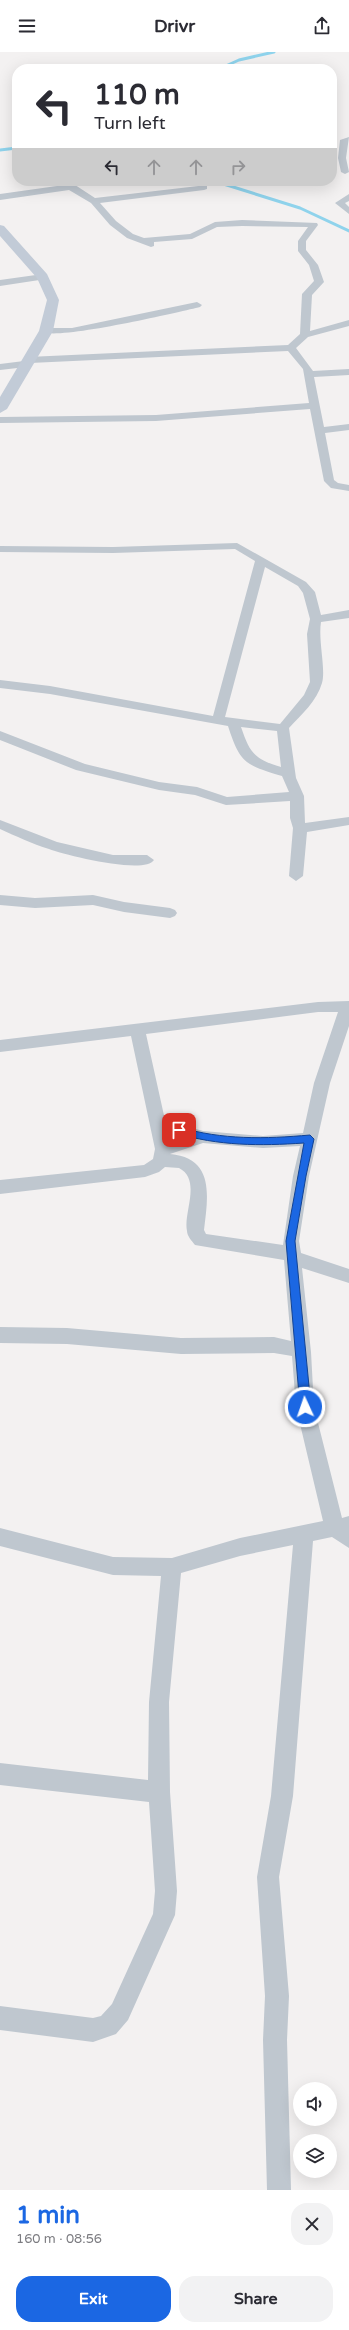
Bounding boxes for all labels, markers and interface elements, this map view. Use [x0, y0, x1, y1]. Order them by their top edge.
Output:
icon: menu [16, 15, 38, 37]
text: Drivr [154, 15, 195, 37]
icon: share [311, 15, 333, 37]
text: 110 m [94, 78, 180, 112]
icon: left [28, 80, 80, 132]
text: Turn left [94, 112, 166, 134]
icon: left [101, 156, 123, 178]
icon: ahead [143, 156, 165, 178]
icon: ahead [185, 156, 207, 178]
icon: right [227, 156, 249, 178]
pin [162, 1113, 196, 1147]
icon: arrive [168, 1119, 190, 1141]
position arrow [284, 1386, 326, 1428]
map controls [293, 2082, 337, 2178]
button: sound [293, 2082, 337, 2126]
button: layers [293, 2134, 337, 2178]
text: 1 min [16, 2201, 80, 2230]
button: close [291, 2203, 333, 2245]
text: 160 m · 08:56 [16, 2231, 102, 2247]
button: Exit [16, 2276, 171, 2322]
button: Share [179, 2276, 333, 2322]

